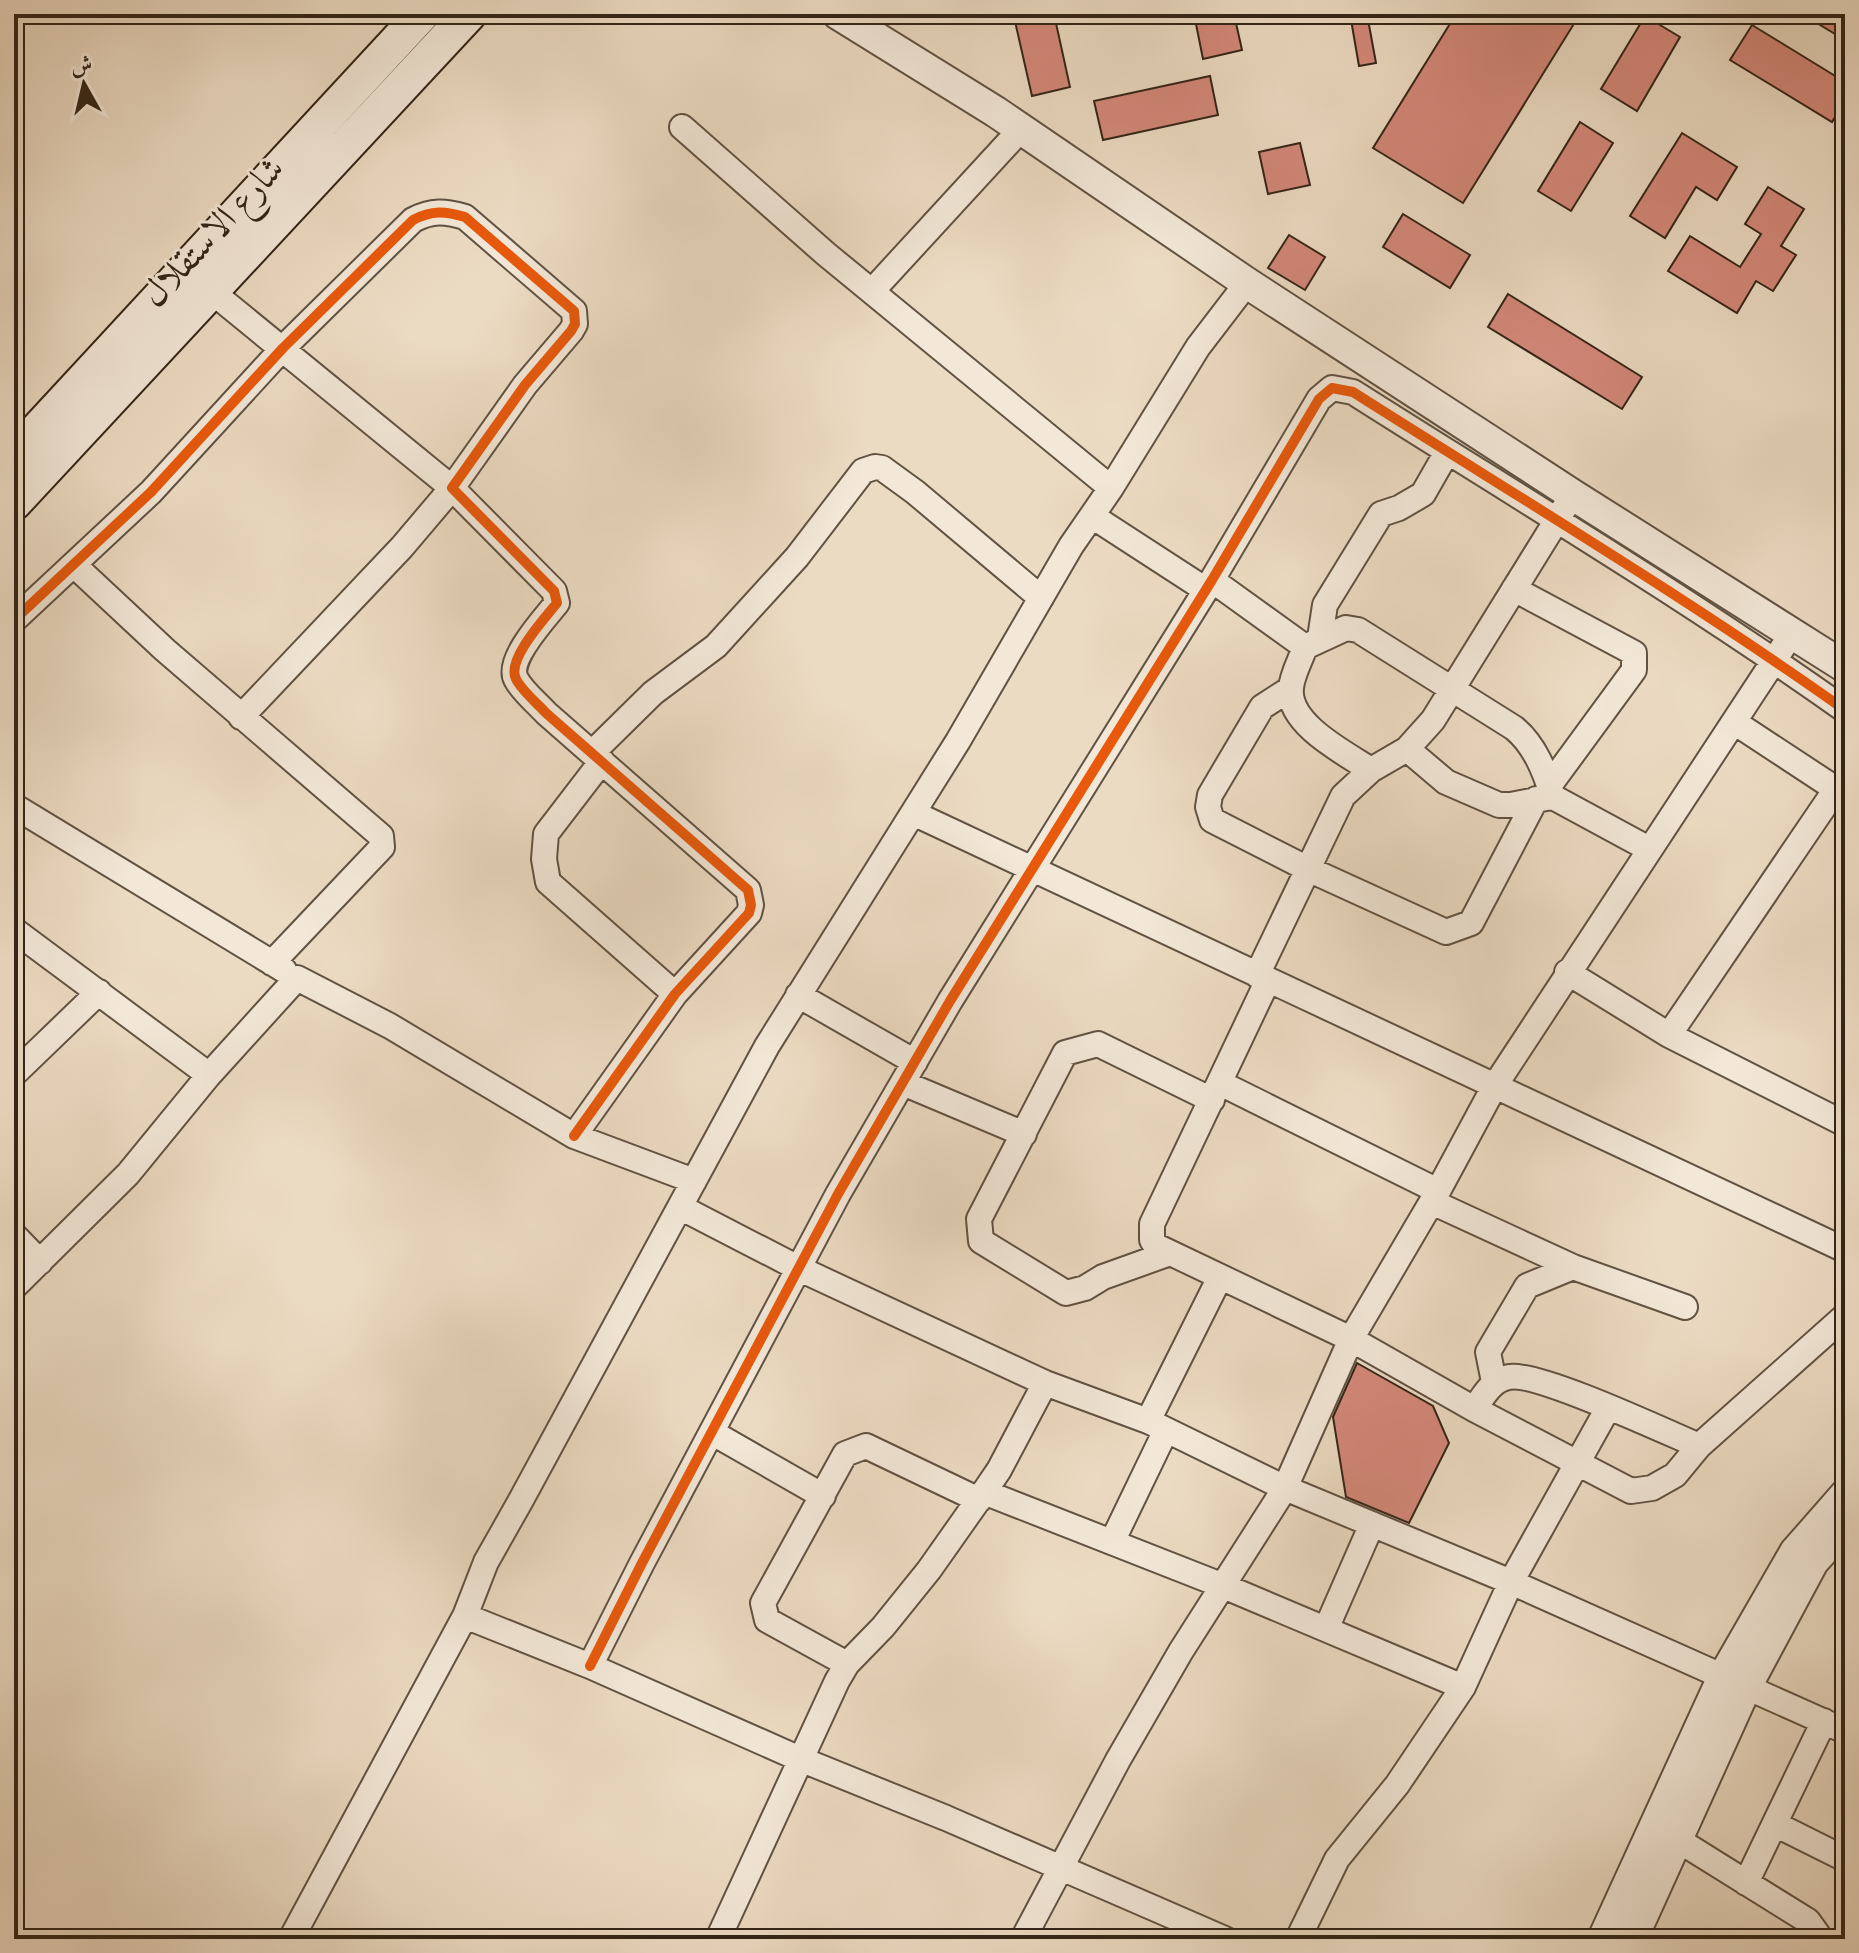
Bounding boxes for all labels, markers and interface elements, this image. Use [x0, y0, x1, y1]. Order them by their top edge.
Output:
north arrow [44, 44, 124, 124]
text: ش [68, 49, 94, 81]
street label: شارع الاستقلال [130, 145, 299, 321]

